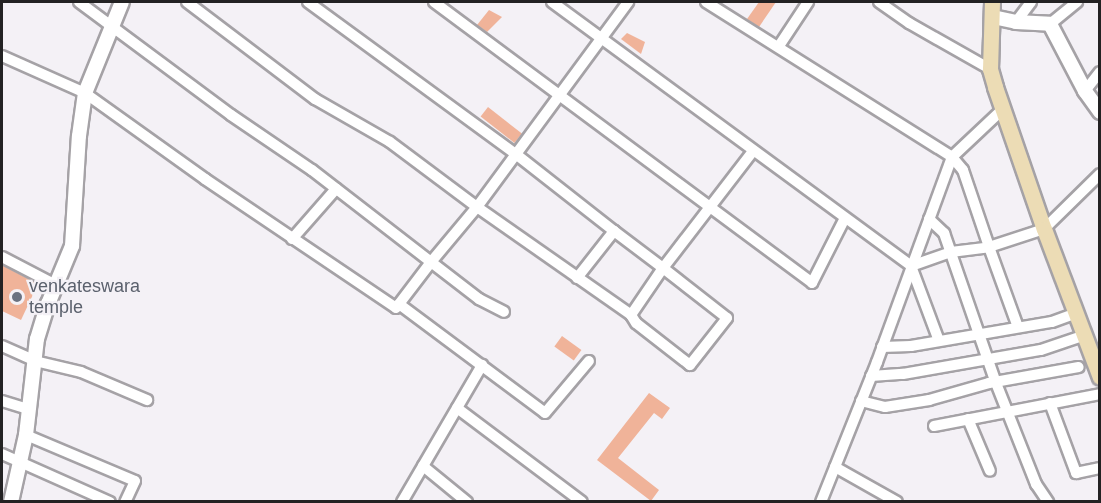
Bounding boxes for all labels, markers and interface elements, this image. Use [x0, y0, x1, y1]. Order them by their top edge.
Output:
place label: venkateswara temple [29, 276, 140, 318]
marker: venkateswara temple [10, 290, 24, 304]

